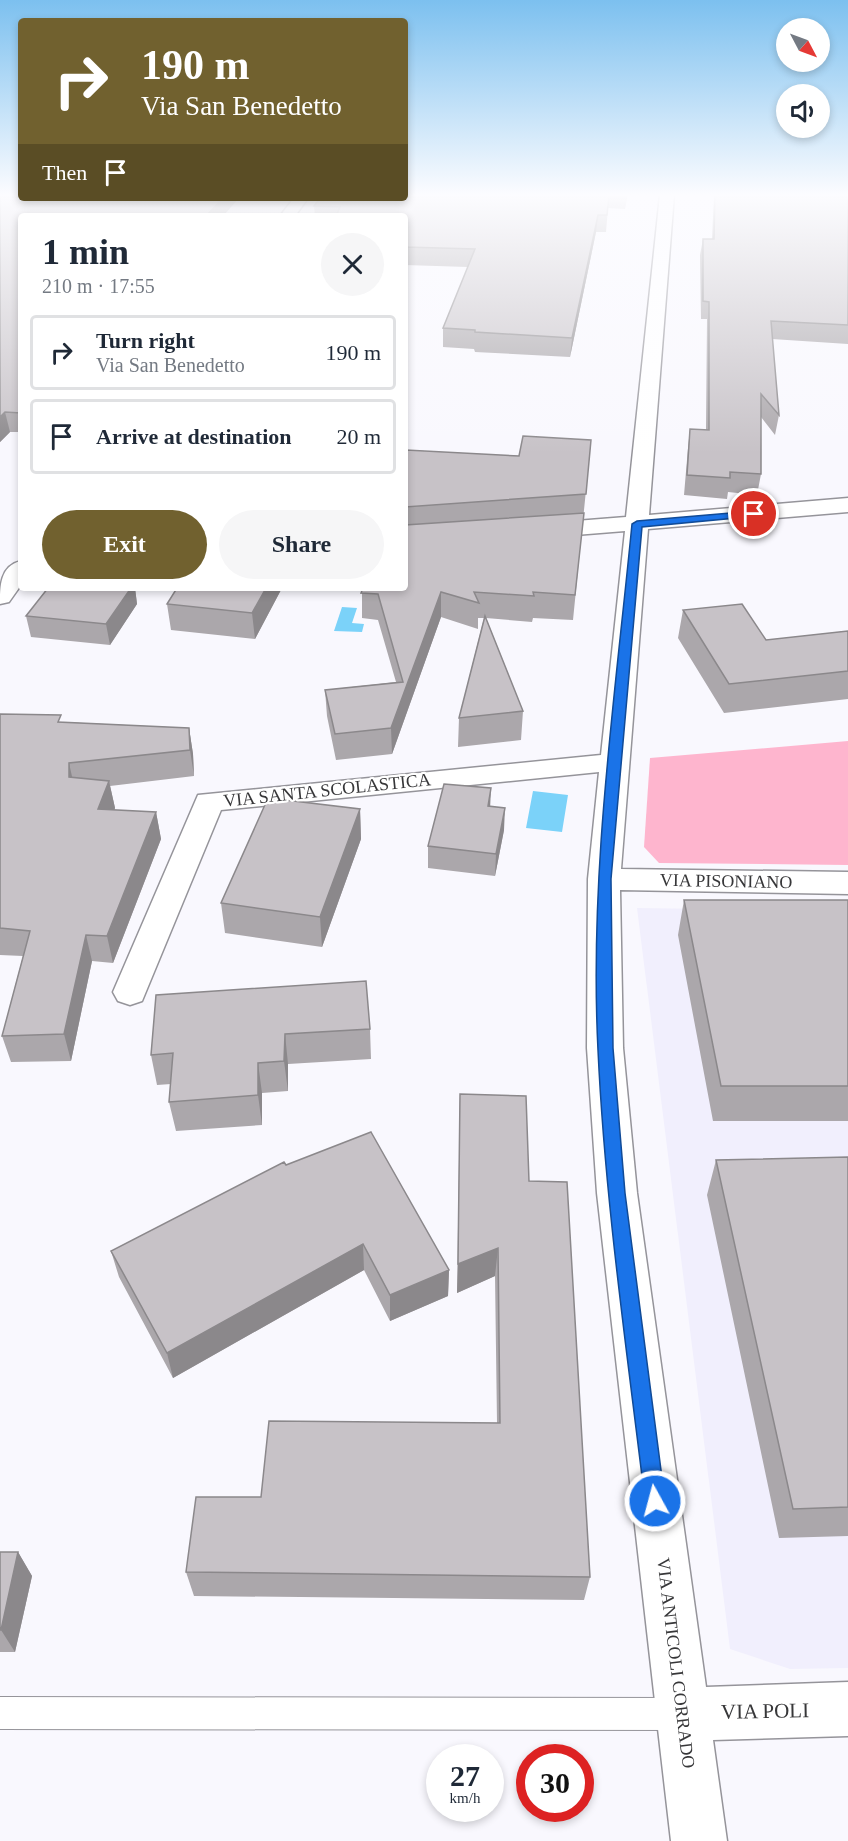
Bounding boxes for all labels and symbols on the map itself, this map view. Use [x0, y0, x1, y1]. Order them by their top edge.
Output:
north arrow [776, 18, 830, 72]
pin [728, 488, 779, 539]
street label: VIA SANTA SCOLASTICA [222, 769, 432, 811]
street label: VIA PISONIANO [660, 870, 792, 892]
position arrow [623, 1469, 687, 1533]
street label: VIA ANTICOLI CORRADO [653, 1557, 699, 1769]
street label: VIA POLI [721, 1698, 809, 1724]
speed limit sign: 30 [516, 1744, 594, 1822]

